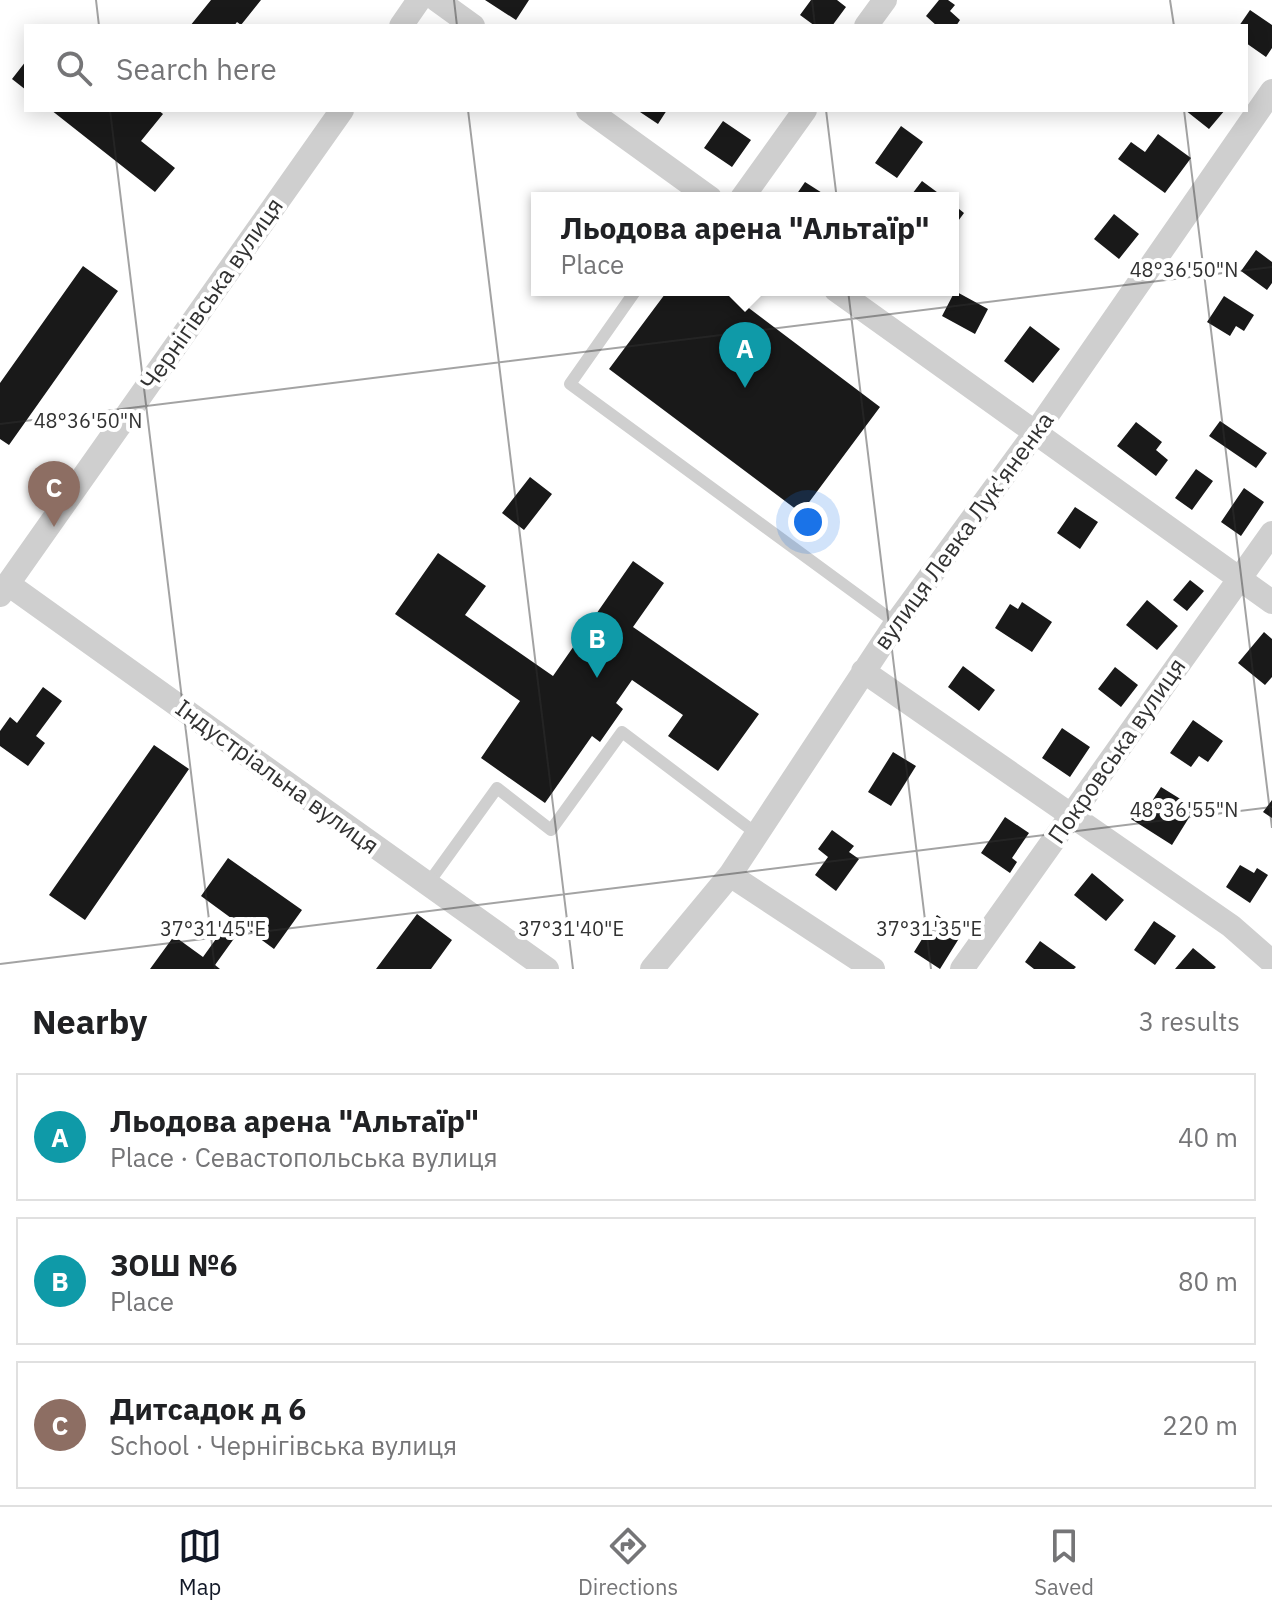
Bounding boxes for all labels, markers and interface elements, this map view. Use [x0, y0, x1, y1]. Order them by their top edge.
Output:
search box [24, 24, 1248, 112]
icon: search [52, 46, 96, 90]
text: Search here [116, 49, 277, 88]
street label: Чернігівська вулиця [133, 191, 290, 396]
popup [531, 192, 959, 296]
text: Льодова арена "Альтаїр" [560, 208, 930, 247]
text: Place [560, 247, 624, 281]
text: 48°36'50"N [1130, 256, 1238, 283]
pin: A [719, 322, 771, 388]
street label: вулиця Левка Лук'яненка [866, 405, 1061, 656]
text: 48°36'50"N [34, 407, 142, 434]
pin: C [28, 461, 80, 527]
your location [788, 502, 828, 542]
pin: B [571, 612, 623, 678]
street label: Покровська вулиця [1040, 651, 1192, 850]
street label: Індустріальна вулиця [169, 691, 386, 861]
text: 48°36'55"N [1130, 796, 1238, 823]
text: 37°31'45"E [160, 915, 266, 942]
text: 37°31'40"E [518, 915, 624, 942]
text: 37°31'35"E [876, 915, 982, 942]
text: Nearby [32, 999, 147, 1043]
text: 3 results [1138, 1004, 1240, 1038]
text: Льодова арена "Альтаїр" [110, 1101, 479, 1140]
text: A [51, 1120, 69, 1154]
text: 40 m [1178, 1120, 1238, 1154]
text: Place · Севастопольська вулиця [110, 1140, 498, 1174]
text: ЗОШ №6 [110, 1245, 237, 1284]
text: B [51, 1264, 69, 1298]
text: 80 m [1178, 1264, 1238, 1298]
text: Place [110, 1284, 174, 1318]
text: Дитсадок д 6 [110, 1389, 306, 1428]
text: C [52, 1408, 68, 1442]
text: 220 m [1162, 1408, 1238, 1442]
text: School · Чернігівська вулиця [110, 1428, 457, 1462]
tab: Map [178, 1524, 222, 1601]
tab: Directions [578, 1524, 678, 1601]
tab: Saved [1034, 1524, 1094, 1601]

